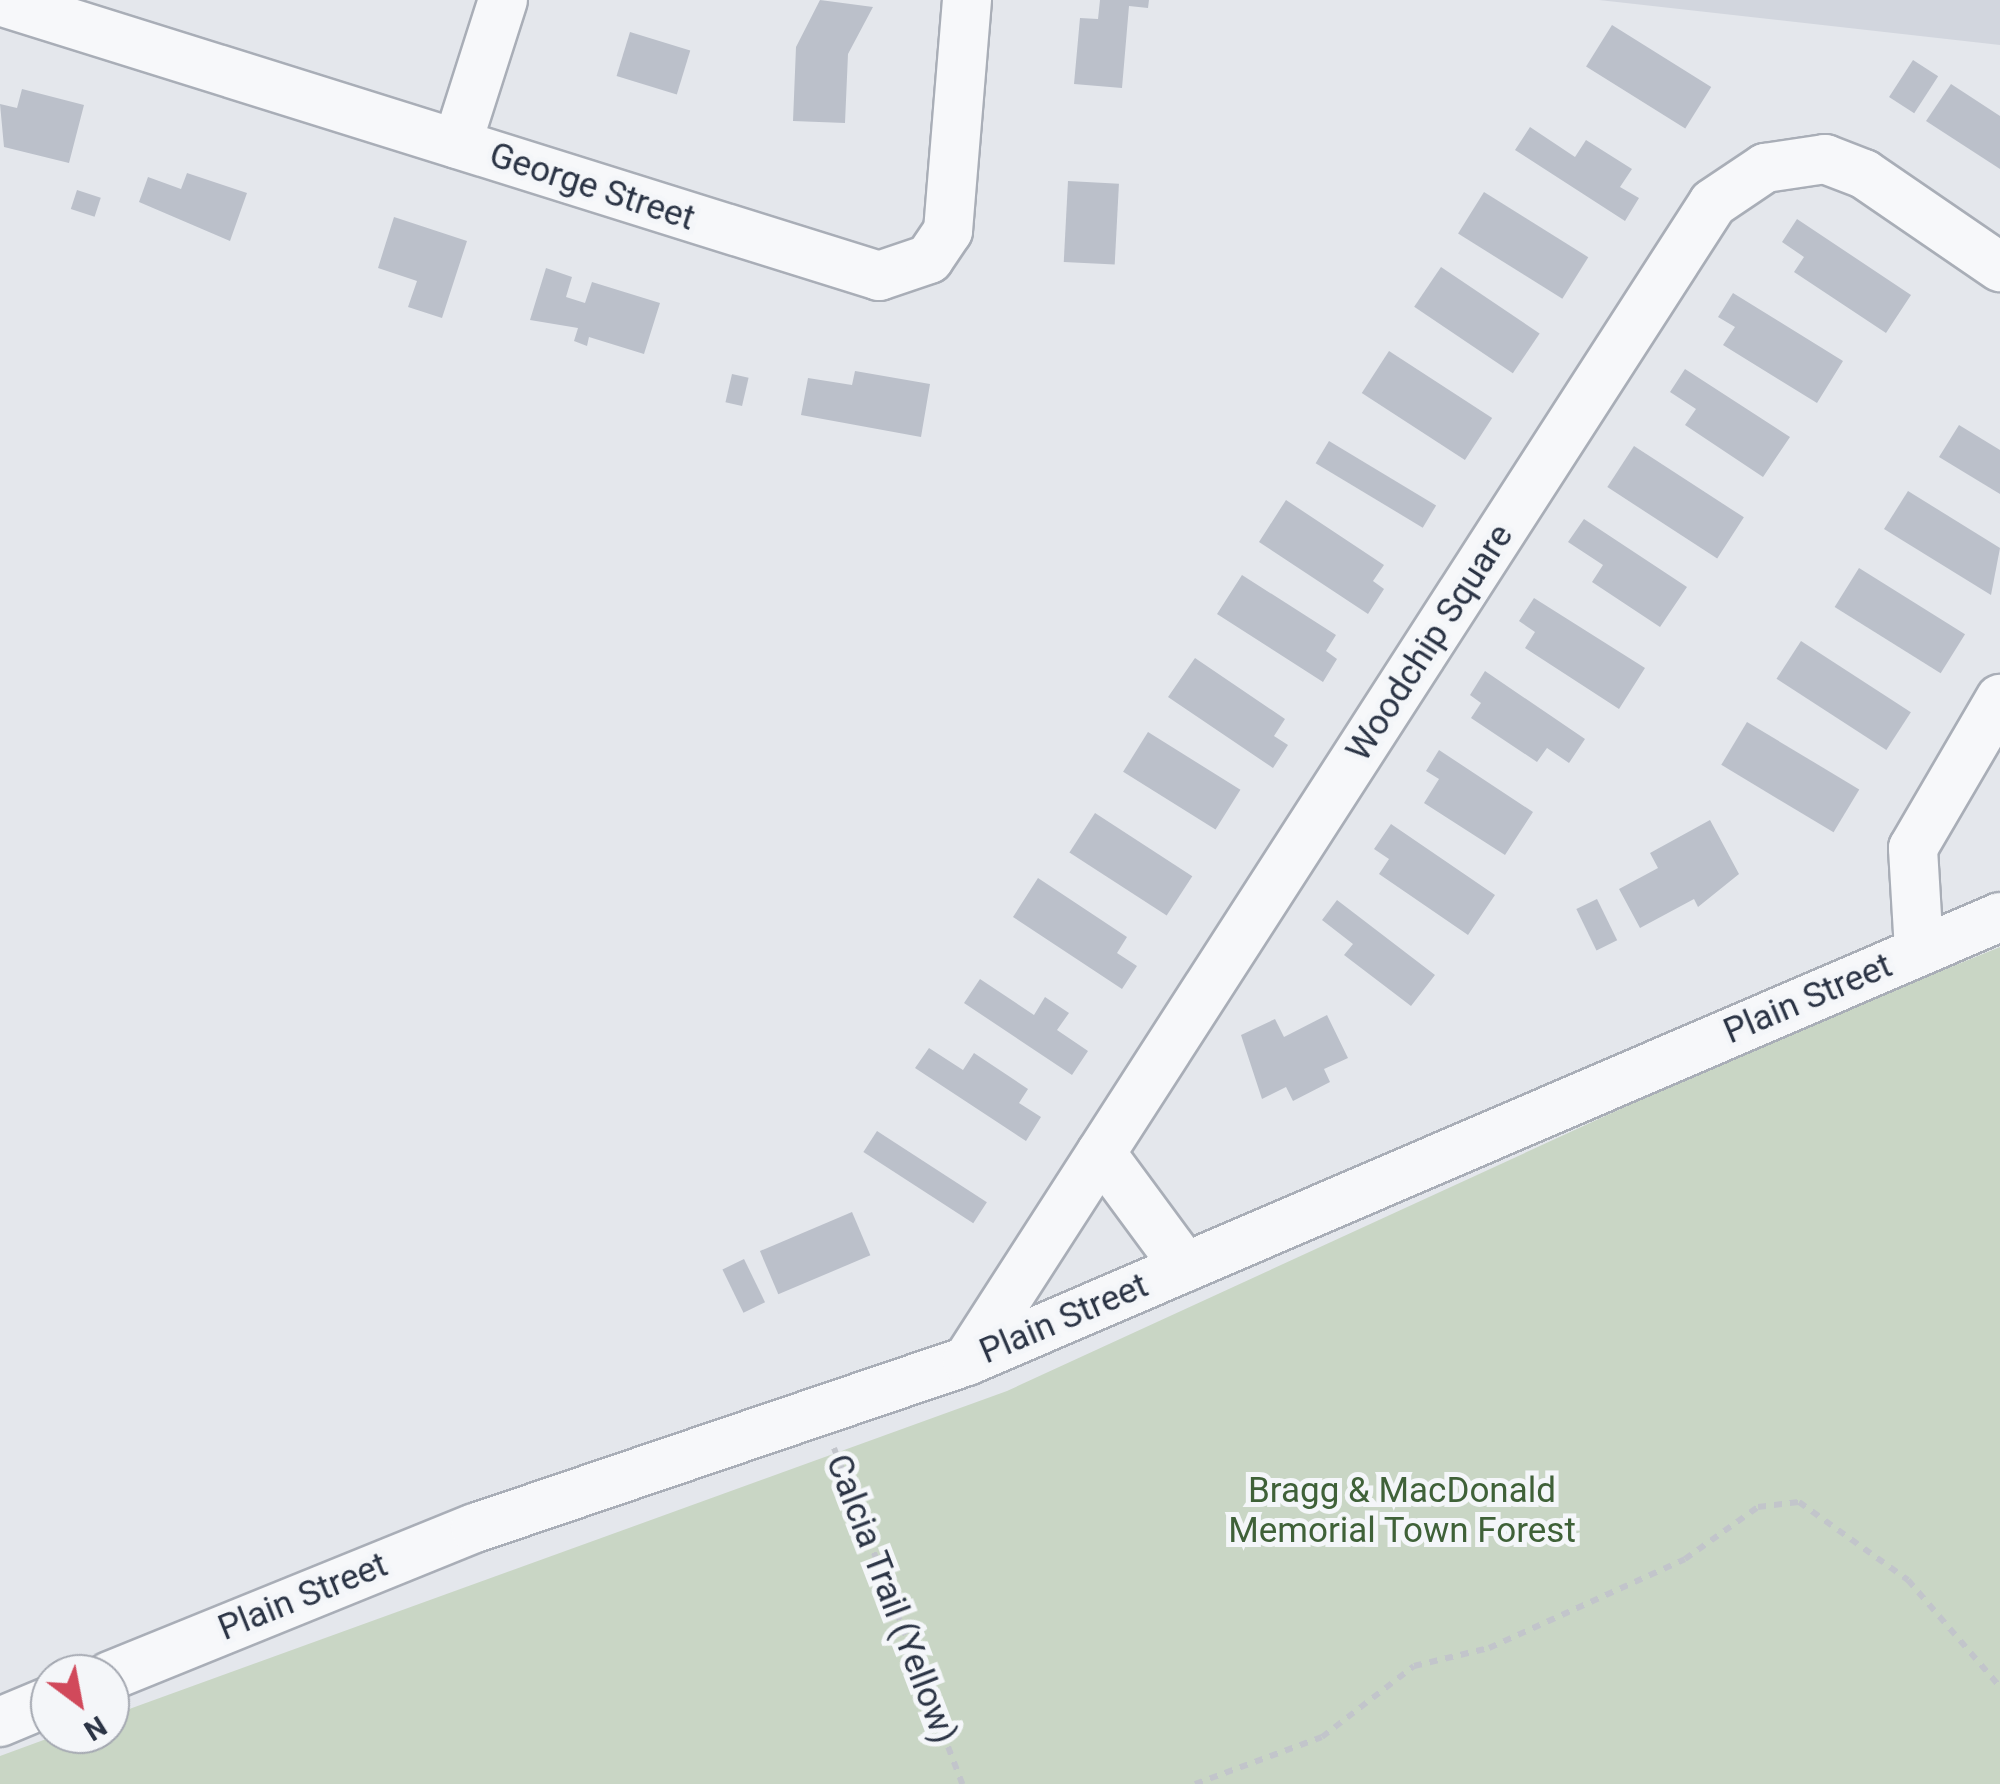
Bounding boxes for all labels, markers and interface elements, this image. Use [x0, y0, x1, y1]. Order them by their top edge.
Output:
street label: George Street [484, 134, 700, 240]
street label: Woodchip Square [1338, 517, 1522, 769]
street label: Plain Street [1718, 945, 1898, 1053]
street label: Plain Street [974, 1265, 1154, 1373]
street label: Calcia Trail (Yellow) [816, 1448, 966, 1750]
park label: Bragg & MacDonald Memorial Town Forest [1228, 1470, 1576, 1552]
street label: Plain Street [212, 1544, 394, 1650]
north arrow [30, 1654, 130, 1754]
text: N [78, 1709, 112, 1747]

